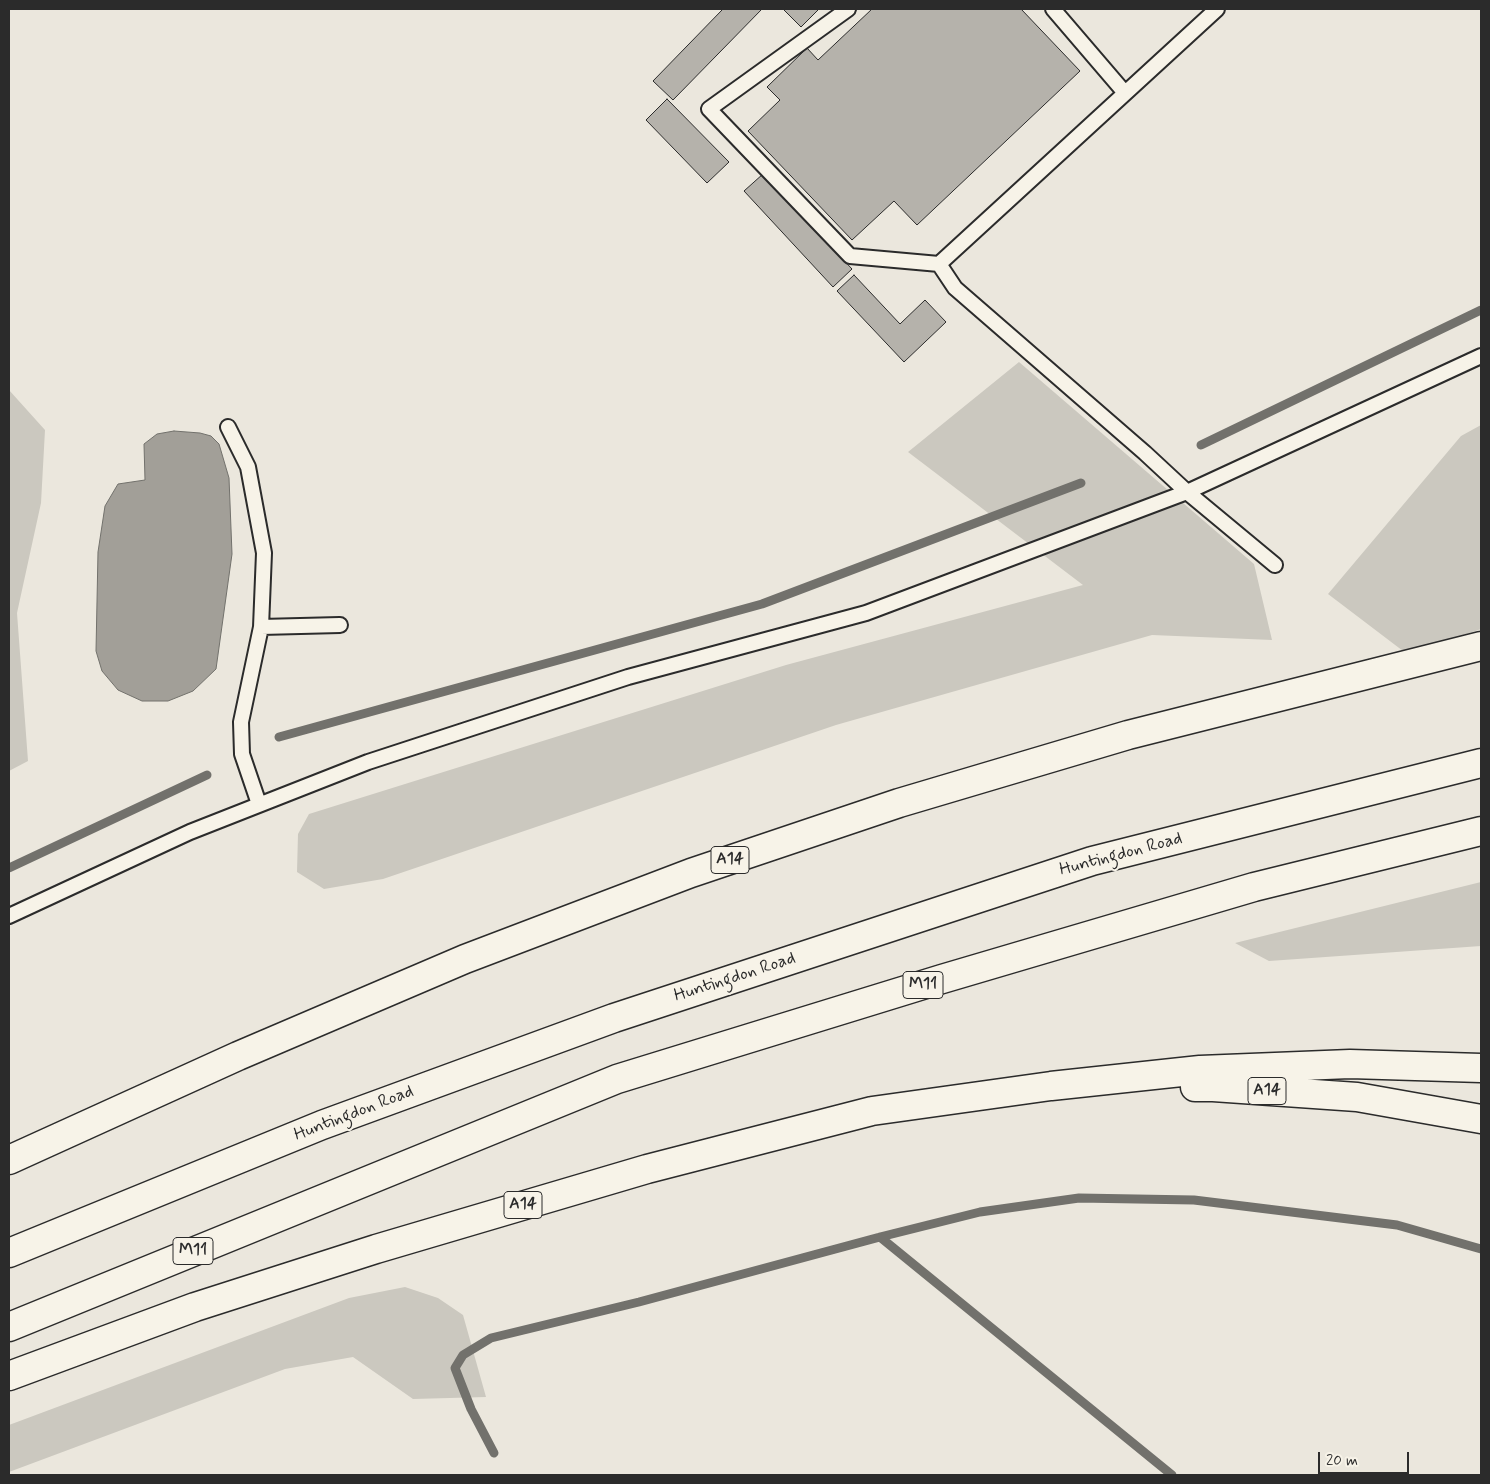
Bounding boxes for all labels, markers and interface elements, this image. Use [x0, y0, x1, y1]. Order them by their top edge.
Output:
street label: Huntingdon Road [1057, 828, 1185, 882]
road number: A14 [711, 846, 749, 874]
street label: Huntingdon Road [672, 948, 798, 1008]
road number: M11 [903, 972, 943, 998]
road number: A14 [1248, 1078, 1286, 1104]
street label: Huntingdon Road [291, 1081, 417, 1147]
road number: A14 [504, 1192, 542, 1218]
road number: M11 [173, 1238, 213, 1264]
scale bar [1320, 1442, 1411, 1474]
text: 20 m [1326, 1451, 1358, 1471]

